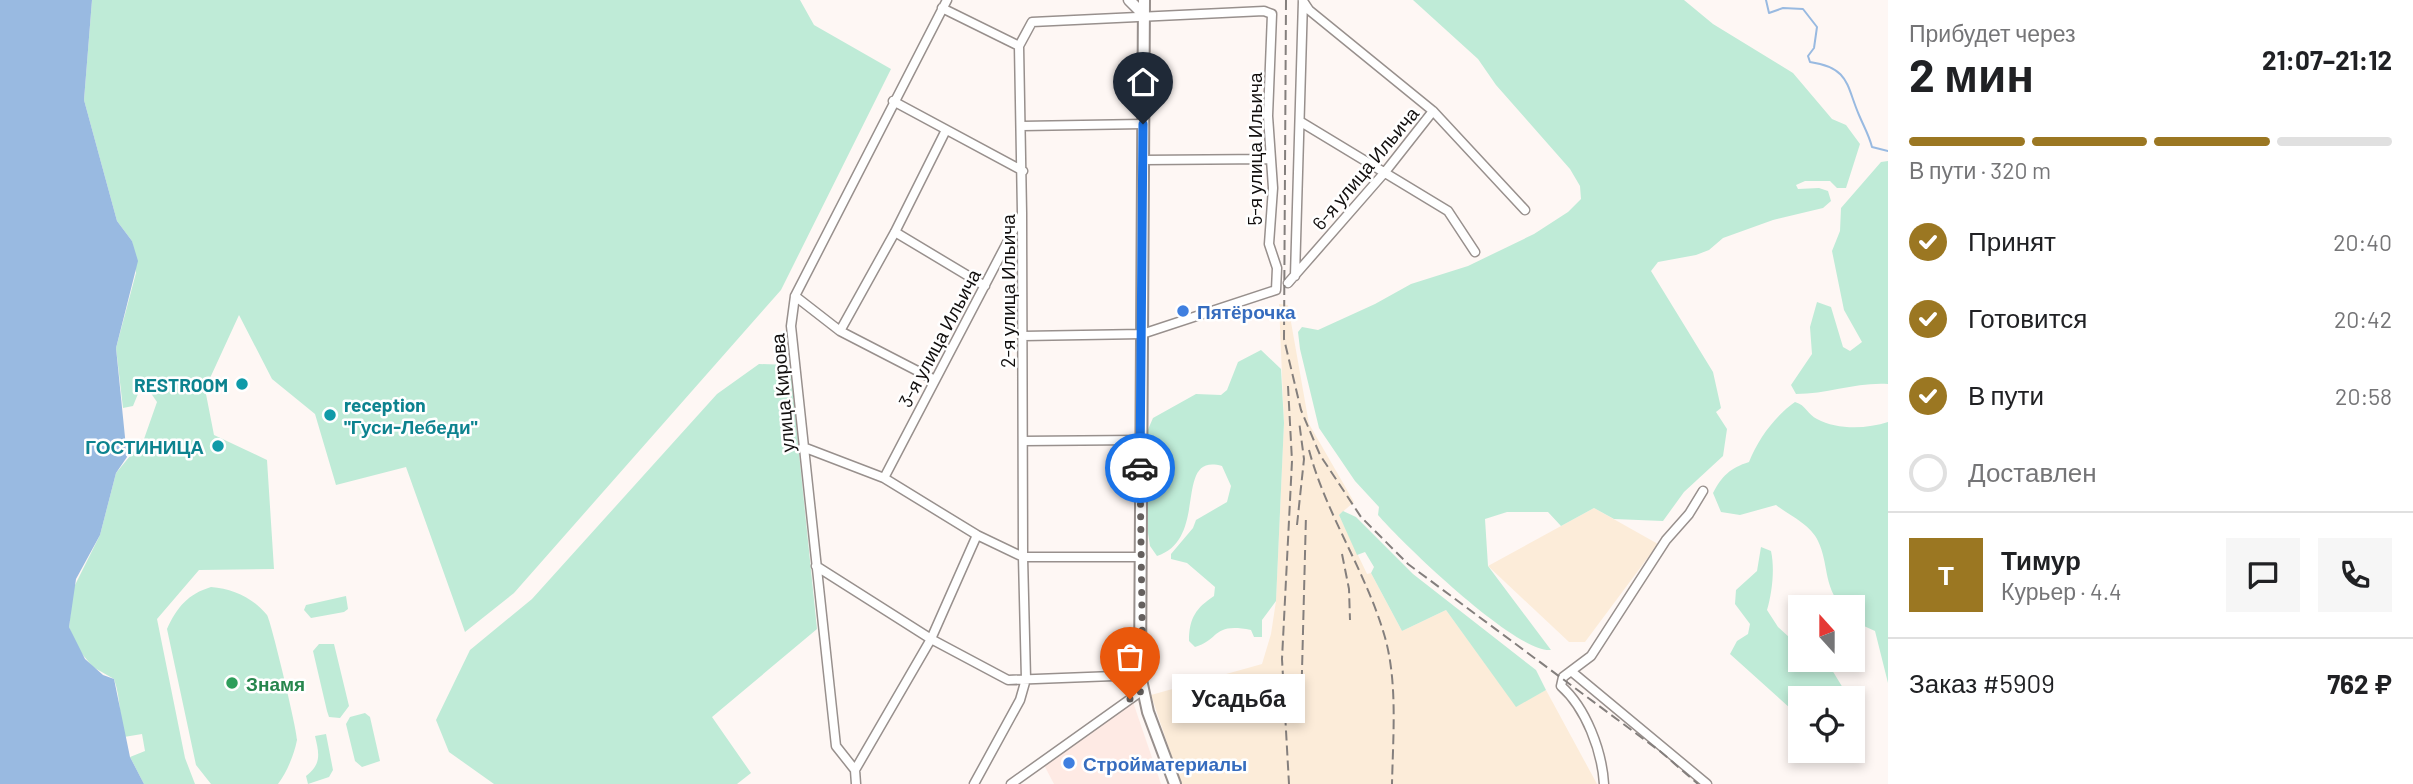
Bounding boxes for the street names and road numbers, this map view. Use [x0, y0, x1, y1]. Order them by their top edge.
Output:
street label: 5-я улица Ильича [1243, 72, 1266, 226]
street label: 6-я улица Ильича [1307, 102, 1423, 234]
street label: 2-я улица Ильича [996, 214, 1019, 368]
street label: 3-я улица Ильича [893, 265, 985, 411]
street label: улица Кирова [765, 332, 799, 453]

